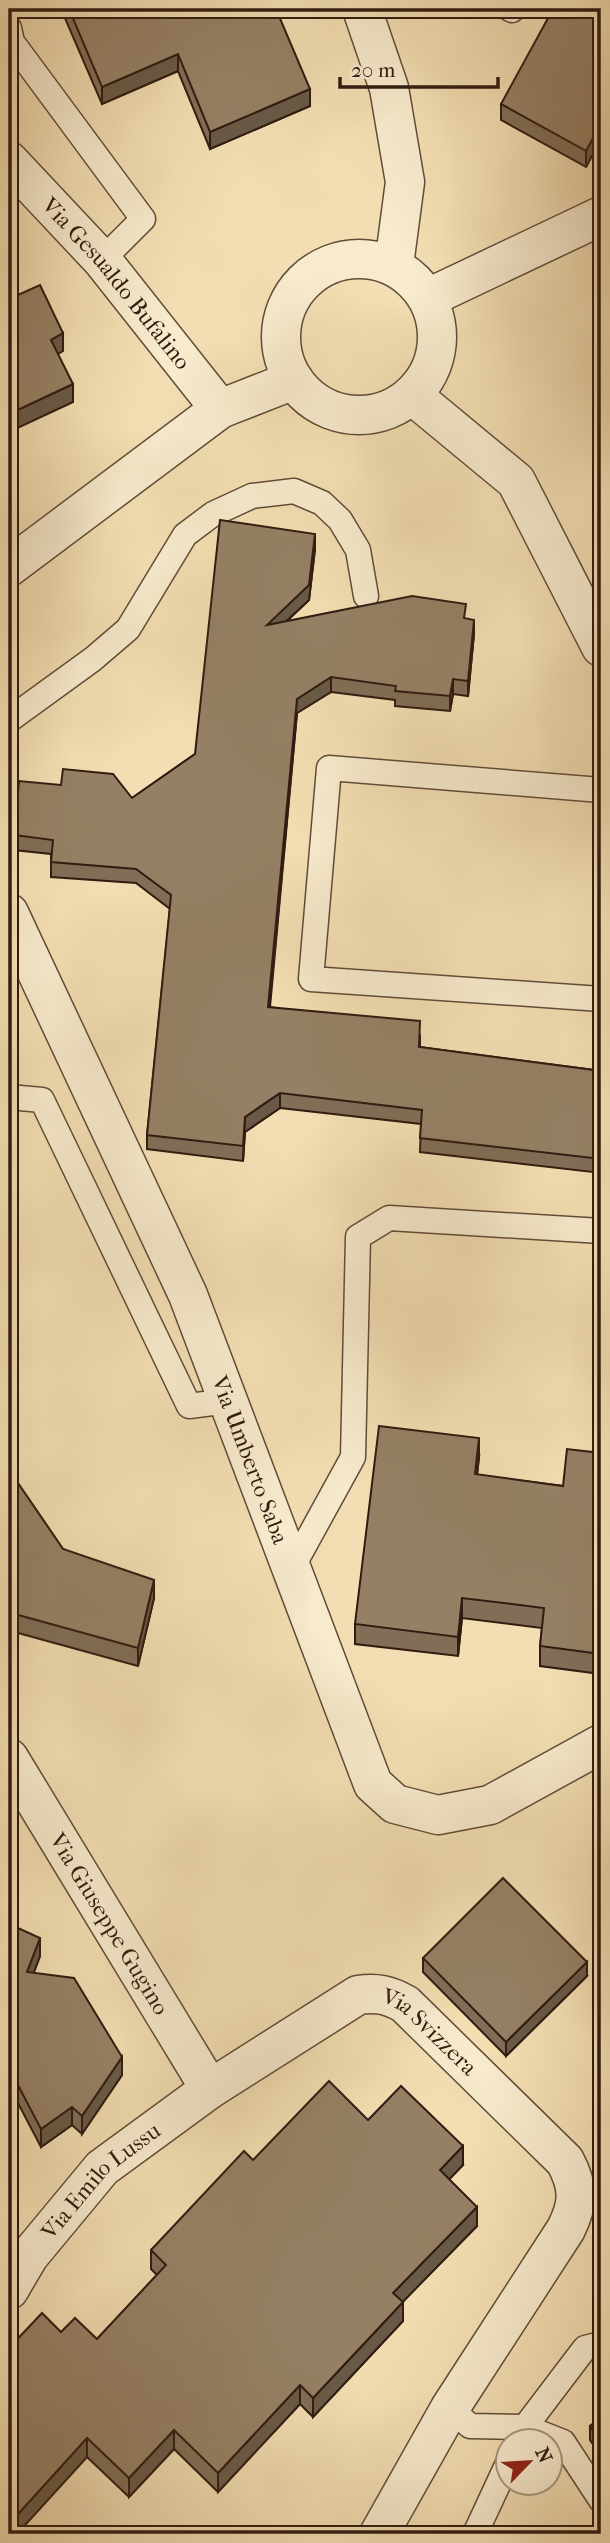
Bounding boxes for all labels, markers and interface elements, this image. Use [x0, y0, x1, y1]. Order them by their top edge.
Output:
scale bar [340, 46, 498, 90]
text: 20 m [351, 58, 396, 82]
street label: Via Gesualdo Bufalino [35, 191, 196, 375]
street label: Via Umberto Saba [205, 1371, 294, 1548]
street label: Via Giuseppe Gugino [43, 1827, 175, 2020]
street label: Via Svizzera [378, 1982, 483, 2081]
street label: Via Emilo Lussu [35, 2117, 166, 2246]
north arrow [494, 2428, 564, 2498]
text: N [530, 2444, 557, 2467]

